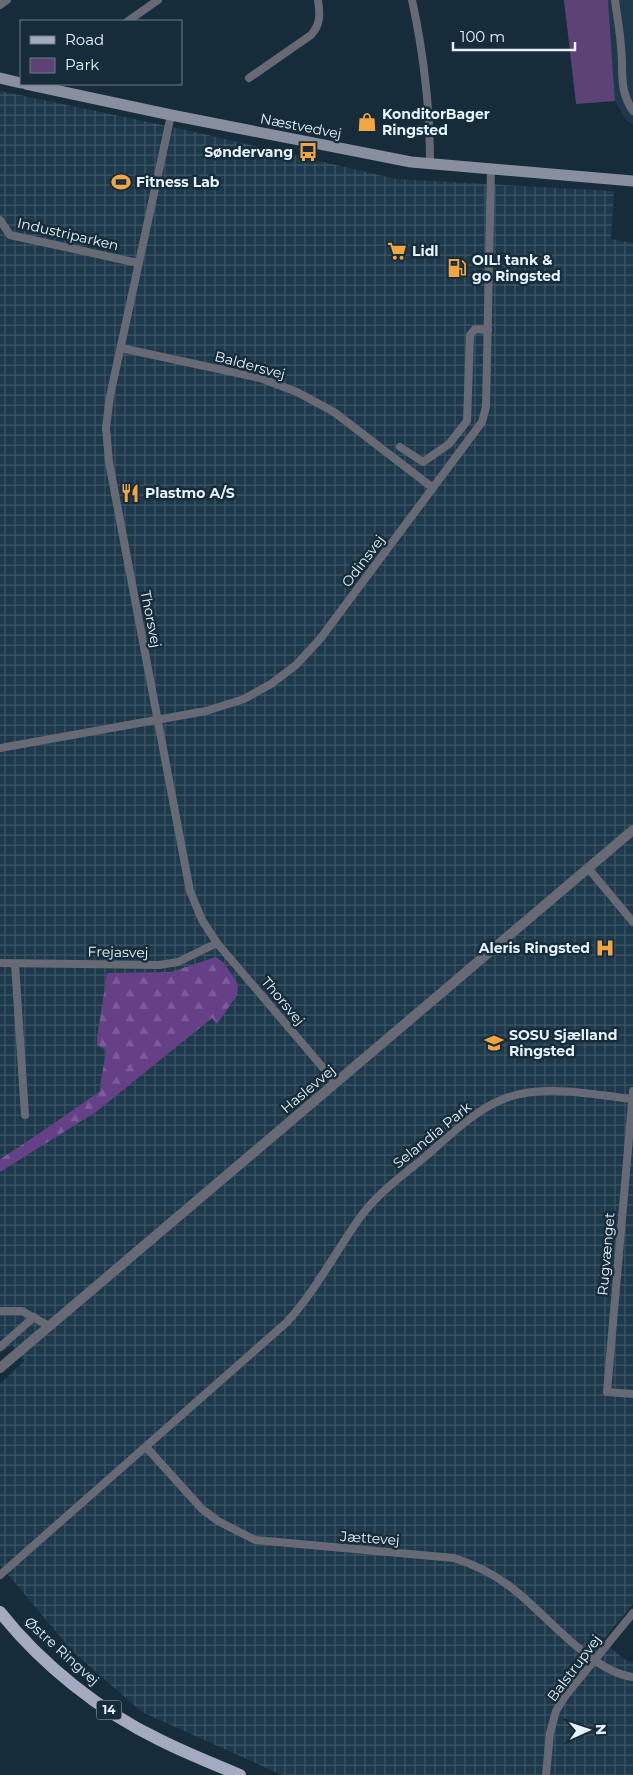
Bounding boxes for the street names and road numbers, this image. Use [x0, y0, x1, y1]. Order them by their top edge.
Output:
street label: Næstvedvej [259, 109, 343, 143]
street label: Industriparken [16, 214, 120, 254]
street label: Baldersvej [213, 347, 287, 383]
street label: Odinsvej [338, 531, 388, 591]
street label: Thorsvej [137, 589, 165, 649]
street label: Frejasvej [87, 942, 149, 962]
street label: Thorsvej [257, 973, 309, 1029]
street label: Haslevvej [277, 1061, 339, 1117]
street label: Selandia Park [389, 1097, 475, 1172]
street label: Rugvænget [593, 1211, 619, 1296]
street label: Jættevej [339, 1527, 400, 1549]
street label: Østre Ringvej [21, 1613, 103, 1689]
street label: Balstrupvej [543, 1631, 605, 1705]
road number: 14 [96, 1700, 122, 1720]

